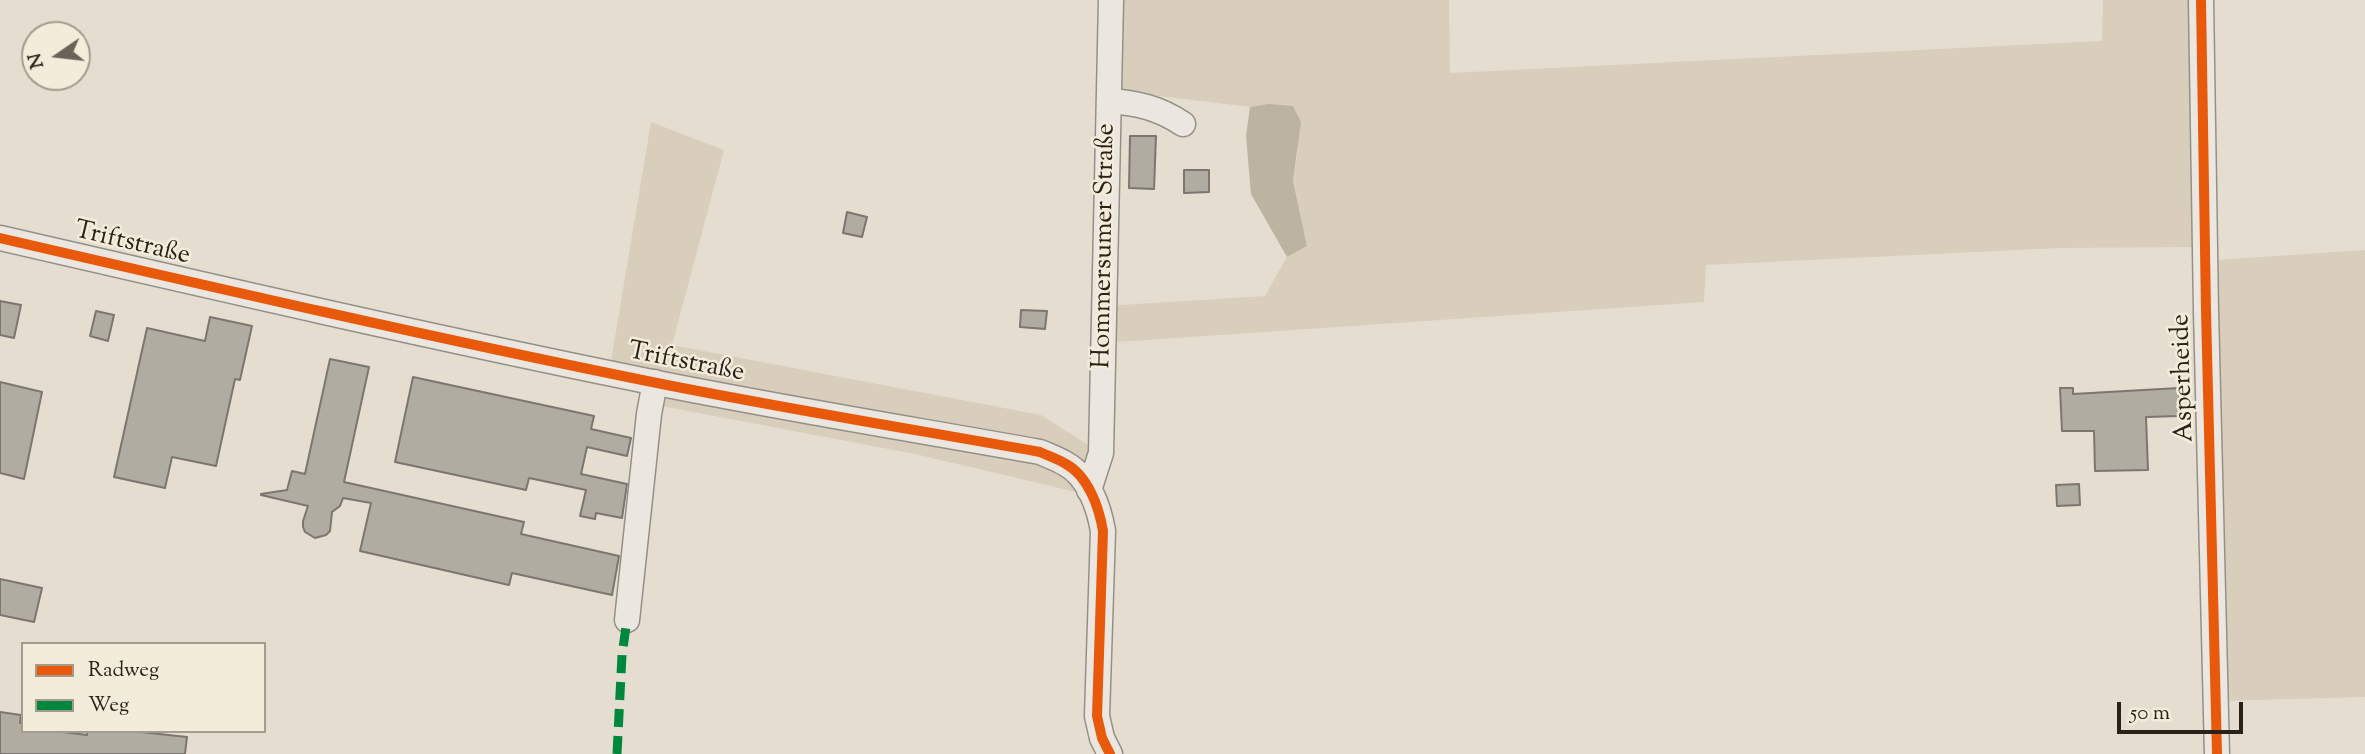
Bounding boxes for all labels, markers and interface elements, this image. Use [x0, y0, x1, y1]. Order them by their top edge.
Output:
north arrow [21, 21, 91, 91]
text: N [22, 50, 52, 71]
street label: Hommersumer Straße [1088, 123, 1124, 369]
street label: Triftstraße [71, 217, 193, 273]
street label: Asperheide [2167, 313, 2203, 443]
street label: Triftstraße [625, 337, 747, 391]
legend [21, 642, 266, 733]
text: Radweg [88, 656, 159, 686]
scale bar [2120, 688, 2246, 732]
text: Weg [88, 691, 129, 721]
text: 50 m [2130, 699, 2170, 729]

